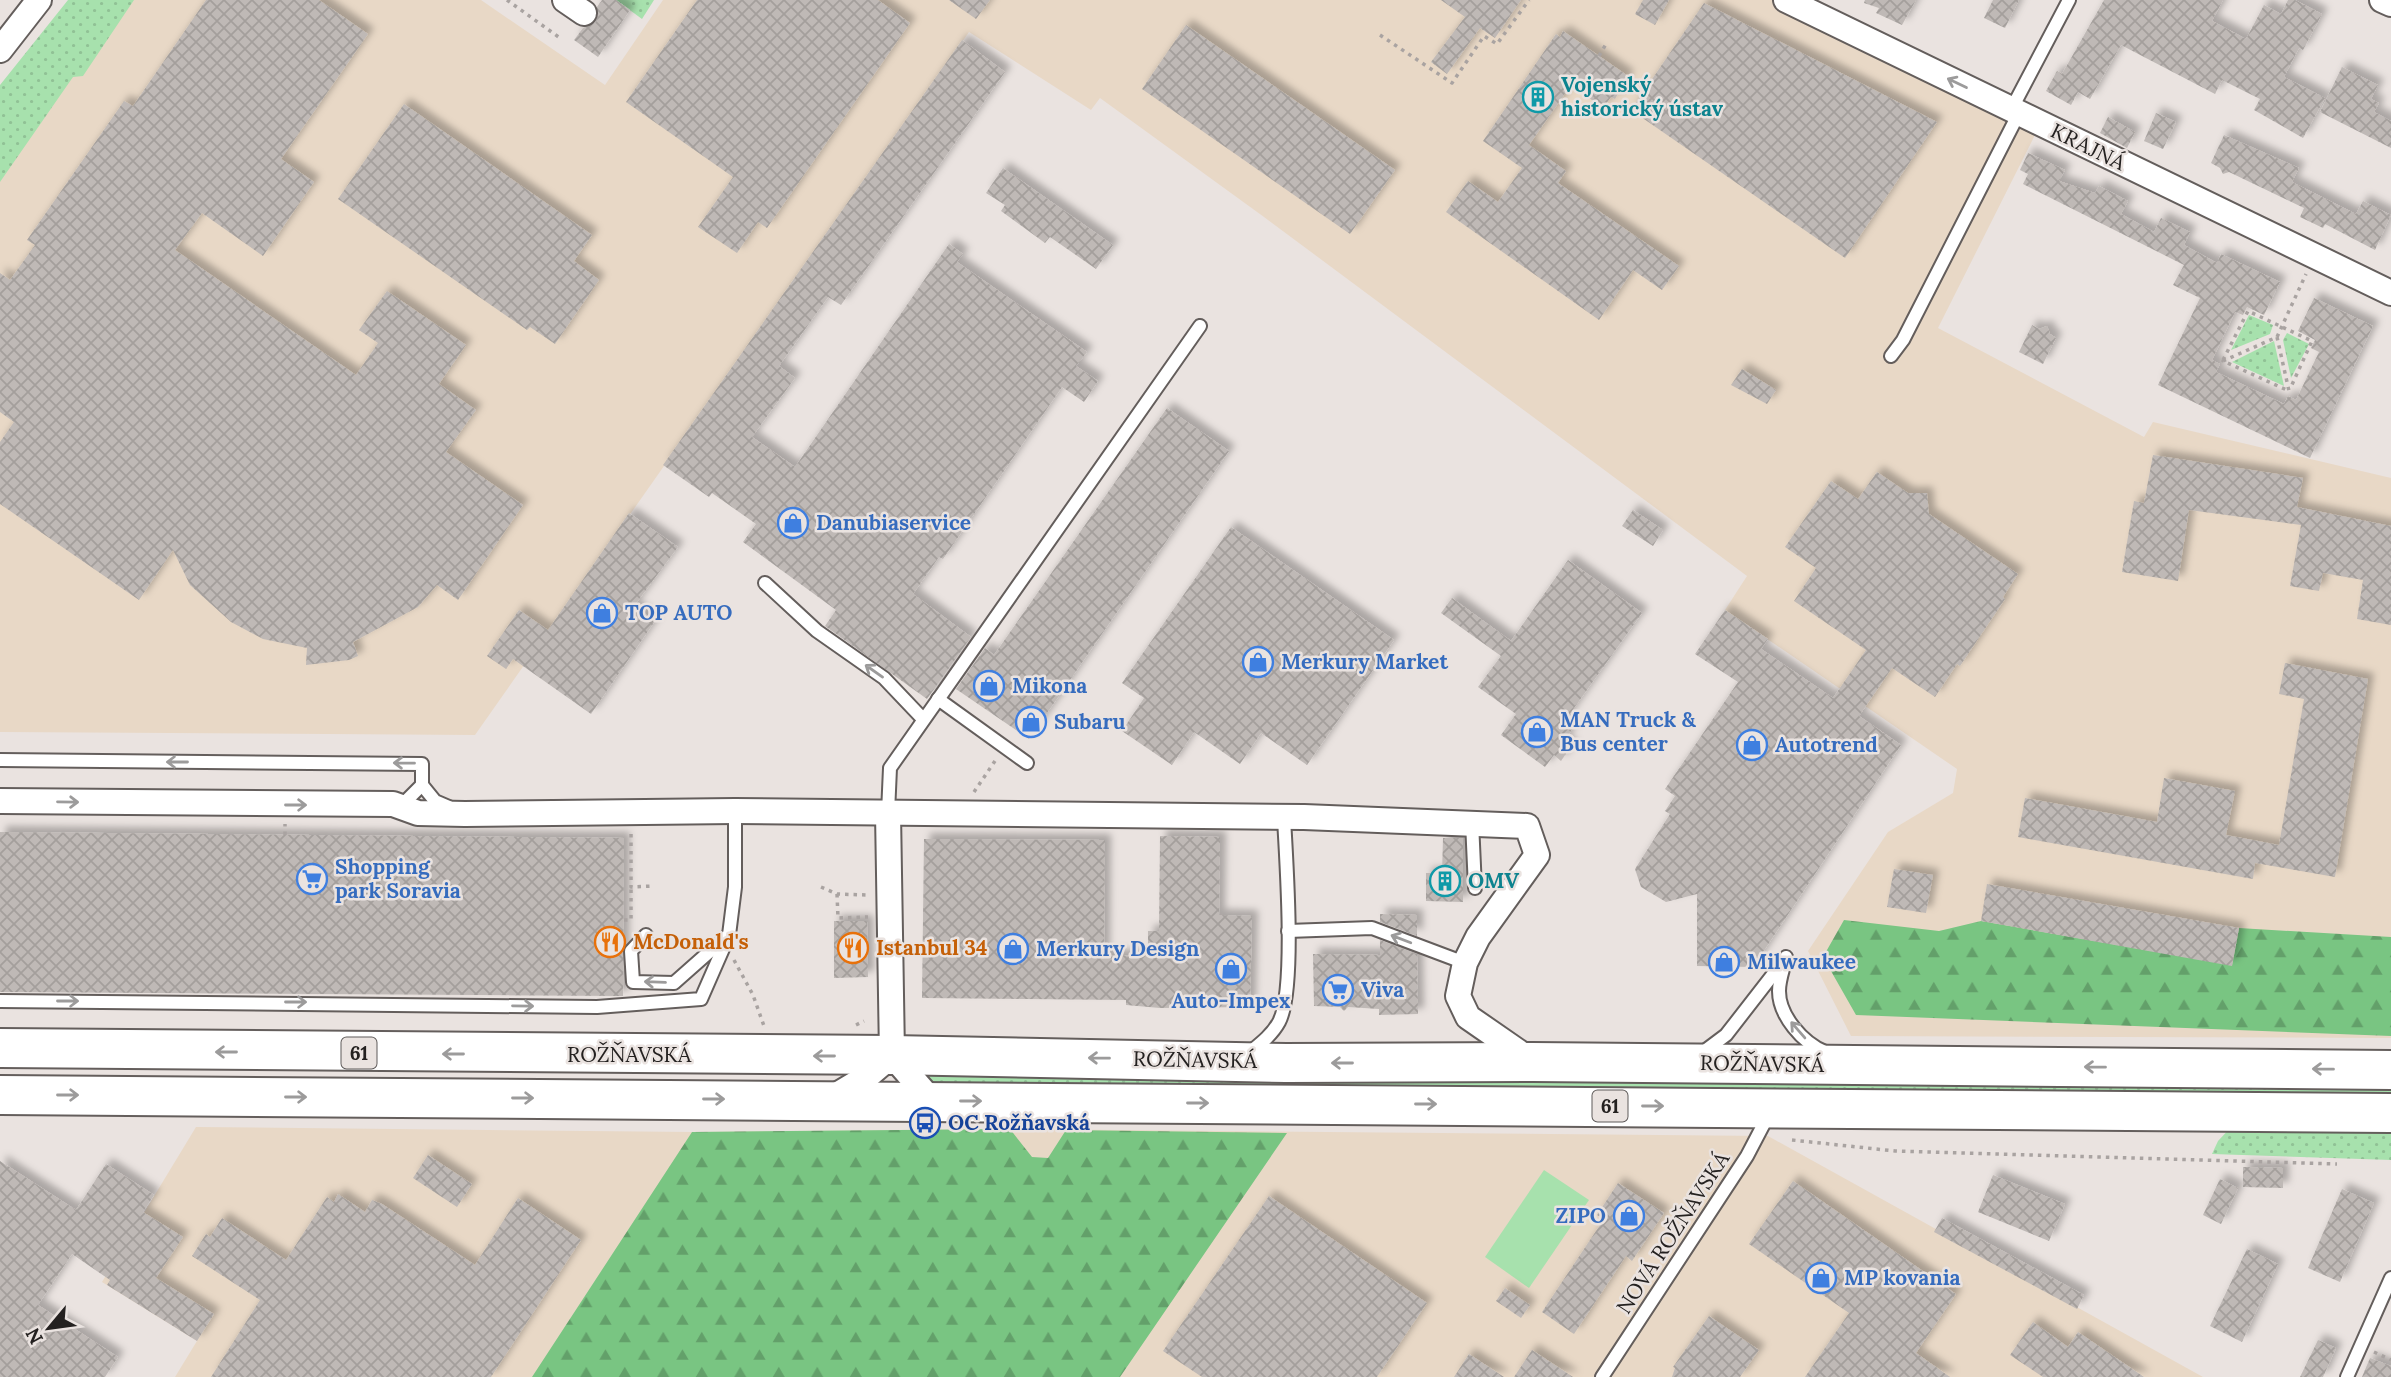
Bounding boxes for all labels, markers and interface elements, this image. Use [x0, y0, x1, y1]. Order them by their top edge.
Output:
place label: Vojenský historický ústav [1561, 71, 1724, 122]
one-way arrow [1947, 76, 1968, 90]
building icon: Vojenský historický ústav [1521, 80, 1555, 114]
street label: KRAJNÁ [2046, 117, 2131, 177]
shop icon: Danubiaservice [776, 506, 810, 540]
place label: Danubiaservice [816, 509, 971, 536]
shop icon: TOP AUTO [585, 596, 619, 630]
place label: TOP AUTO [625, 599, 732, 626]
shop icon: Merkury Market [1241, 645, 1275, 679]
place label: Merkury Market [1281, 648, 1448, 675]
one-way arrow [865, 664, 884, 678]
shop icon: Mikona [972, 669, 1006, 703]
place label: Mikona [1012, 672, 1087, 699]
shop icon: Subaru [1014, 705, 1048, 739]
place label: MAN Truck & Bus center [1560, 706, 1697, 757]
place label: Subaru [1054, 708, 1125, 735]
shop icon: MAN Truck & Bus center [1520, 715, 1554, 749]
shop icon: Autotrend [1735, 728, 1769, 762]
place label: Autotrend [1775, 731, 1878, 758]
one-way arrow [165, 755, 188, 769]
one-way arrow [393, 757, 416, 770]
one-way arrow [56, 795, 79, 809]
one-way arrow [284, 798, 307, 812]
place label: Shopping park Soravia [335, 853, 461, 904]
supermarket icon: Shopping park Soravia [295, 862, 329, 896]
building icon: OMV [1428, 864, 1462, 898]
place label: OMV [1468, 867, 1519, 894]
restaurant icon: McDonald's [593, 925, 627, 959]
place label: McDonald's [633, 928, 749, 955]
restaurant icon: Istanbul 34 [836, 931, 870, 965]
shop icon: Merkury Design [996, 932, 1030, 966]
one-way arrow [1391, 932, 1413, 945]
place label: Istanbul 34 [876, 934, 987, 961]
place label: Merkury Design [1036, 935, 1199, 962]
shop icon: Milwaukee [1707, 945, 1741, 979]
place label: Milwaukee [1747, 948, 1856, 975]
shop icon: Auto-Impex [1214, 952, 1248, 986]
supermarket icon: Viva [1321, 973, 1355, 1007]
one-way arrow [643, 976, 666, 989]
place label: Viva [1361, 976, 1404, 1003]
place label: Auto-Impex [1171, 987, 1291, 1014]
one-way arrow [56, 994, 79, 1008]
one-way arrow [284, 995, 307, 1009]
one-way arrow [511, 999, 534, 1013]
one-way arrow [1790, 1022, 1806, 1040]
road number: 61 [342, 1037, 376, 1068]
street label: ROŽŇAVSKÁ [567, 1041, 692, 1068]
one-way arrow [214, 1045, 237, 1059]
street label: ROŽŇAVSKÁ [1133, 1045, 1258, 1074]
one-way arrow [442, 1047, 465, 1060]
one-way arrow [813, 1049, 836, 1063]
street label: ROŽŇAVSKÁ [1700, 1049, 1825, 1078]
one-way arrow [1088, 1052, 1111, 1065]
one-way arrow [1331, 1056, 1354, 1070]
one-way arrow [2084, 1060, 2107, 1074]
one-way arrow [2312, 1062, 2335, 1076]
one-way arrow [56, 1088, 79, 1102]
one-way arrow [284, 1090, 307, 1104]
road number: 61 [1592, 1090, 1628, 1122]
one-way arrow [511, 1091, 534, 1105]
one-way arrow [702, 1092, 725, 1106]
one-way arrow [959, 1094, 982, 1108]
one-way arrow [1187, 1096, 1210, 1109]
one-way arrow [1414, 1098, 1437, 1111]
one-way arrow [1642, 1099, 1665, 1113]
bus stop icon: OC Rožňavská [908, 1106, 942, 1140]
place label: OC Rožňavská [948, 1109, 1090, 1136]
street label: NOVÁ ROŽŇAVSKÁ [1610, 1146, 1736, 1319]
shop icon: ZIPO [1612, 1199, 1646, 1233]
place label: ZIPO [1556, 1202, 1606, 1229]
shop icon: MP kovania [1804, 1261, 1838, 1295]
place label: MP kovania [1844, 1264, 1961, 1291]
north arrow [14, 1293, 84, 1363]
text: N [20, 1324, 48, 1348]

